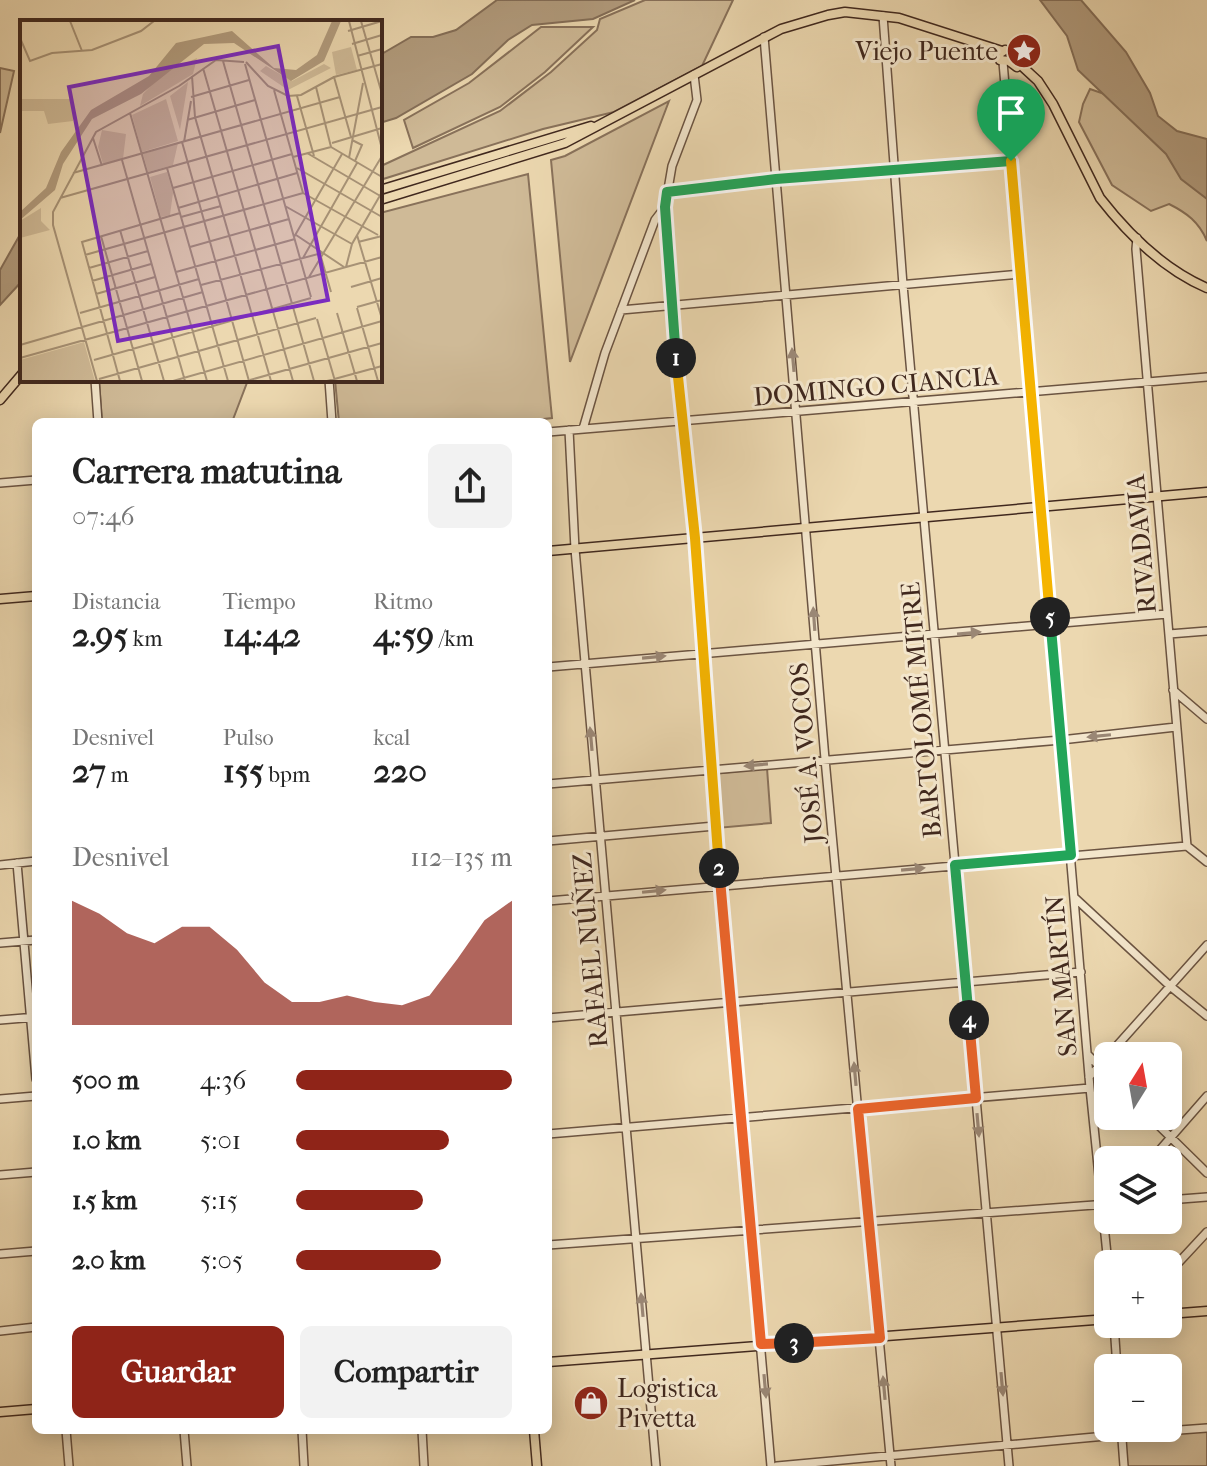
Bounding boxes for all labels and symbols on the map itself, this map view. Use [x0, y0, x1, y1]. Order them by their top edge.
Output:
inset map [20, 20, 382, 382]
place icon: Viejo Puente [1005, 32, 1043, 70]
place label: Viejo Puente [854, 36, 998, 67]
pin [977, 79, 1045, 161]
pin: 1 [656, 338, 696, 378]
one-way arrow [786, 347, 799, 372]
street label: DOMINGO CIANCIA [752, 360, 1001, 413]
street label: RIVADAVIA [1120, 472, 1163, 615]
street label: BARTOLOMÉ MITRE [894, 581, 948, 839]
pin: 5 [1030, 597, 1070, 637]
one-way arrow [808, 606, 821, 631]
one-way arrow [957, 626, 982, 639]
one-way arrow [642, 650, 667, 663]
street label: JOSÉ A. VOCOS [782, 661, 830, 847]
one-way arrow [584, 726, 597, 751]
one-way arrow [1086, 729, 1111, 742]
one-way arrow [743, 759, 768, 772]
pin: 2 [699, 848, 739, 888]
street label: RAFAEL NÚÑEZ [566, 851, 614, 1049]
one-way arrow [900, 862, 925, 875]
one-way arrow [641, 885, 666, 898]
street label: SAN MARTÍN [1038, 894, 1084, 1058]
pin: 4 [949, 1000, 989, 1040]
north arrow [1094, 1042, 1182, 1130]
one-way arrow [848, 1061, 861, 1086]
one-way arrow [972, 1113, 985, 1138]
one-way arrow [635, 1292, 648, 1317]
pin: 3 [774, 1323, 814, 1363]
one-way arrow [995, 1372, 1008, 1397]
place label: Logistica Pivetta [617, 1373, 719, 1434]
one-way arrow [758, 1374, 771, 1399]
one-way arrow [878, 1375, 891, 1400]
shop icon: Logistica Pivetta [572, 1384, 610, 1422]

